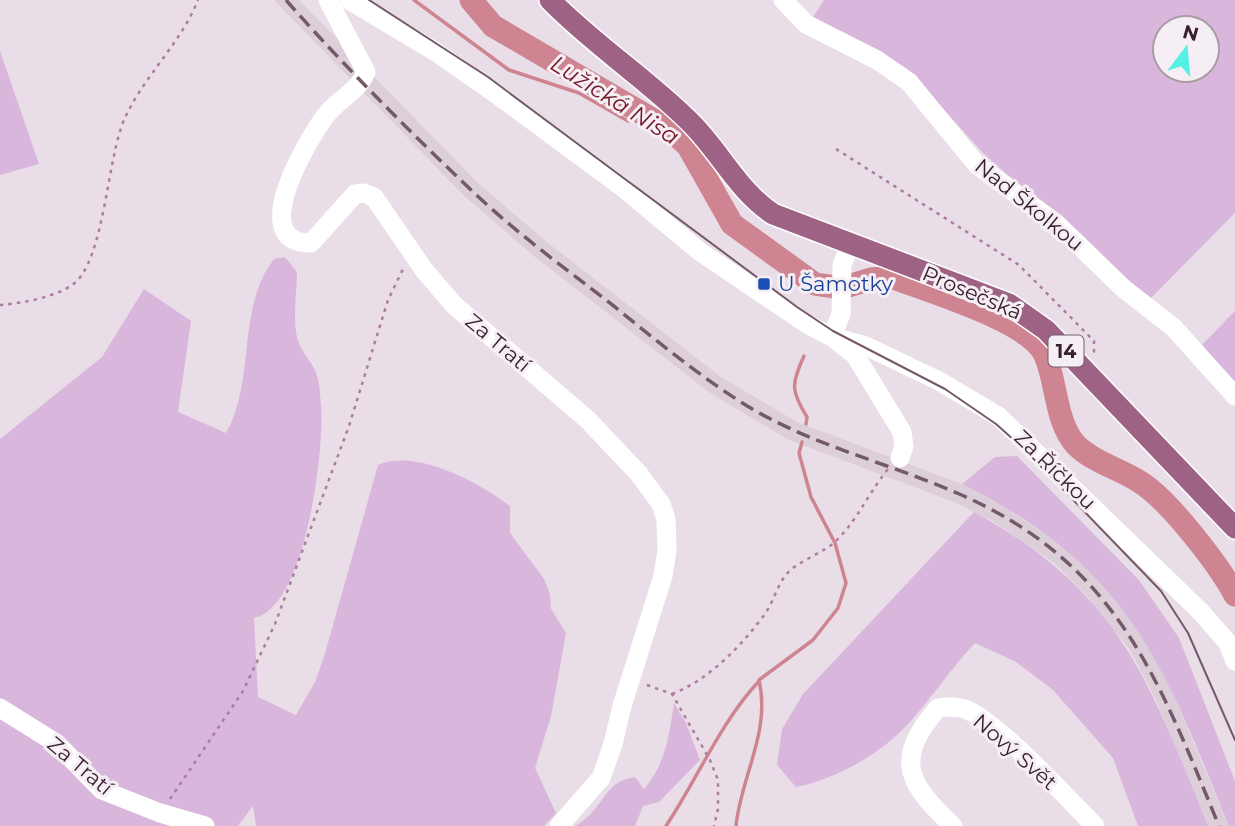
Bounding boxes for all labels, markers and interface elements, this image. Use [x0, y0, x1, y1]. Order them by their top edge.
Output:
north arrow [1151, 14, 1221, 84]
text: N [1180, 20, 1201, 46]
water label: Lužická Nisa [546, 49, 684, 151]
street label: Nad Školkou [970, 153, 1089, 256]
street label: Prosečská [919, 260, 1026, 325]
place label: U Šamotky [778, 271, 893, 296]
marker: U Šamotky [756, 276, 772, 292]
street label: Za Tratí [461, 308, 537, 378]
road number: 14 [1048, 336, 1084, 366]
street label: Za Říčkou [1009, 425, 1101, 515]
street label: Nový Svět [968, 708, 1062, 795]
street label: Za Tratí [43, 731, 119, 801]

